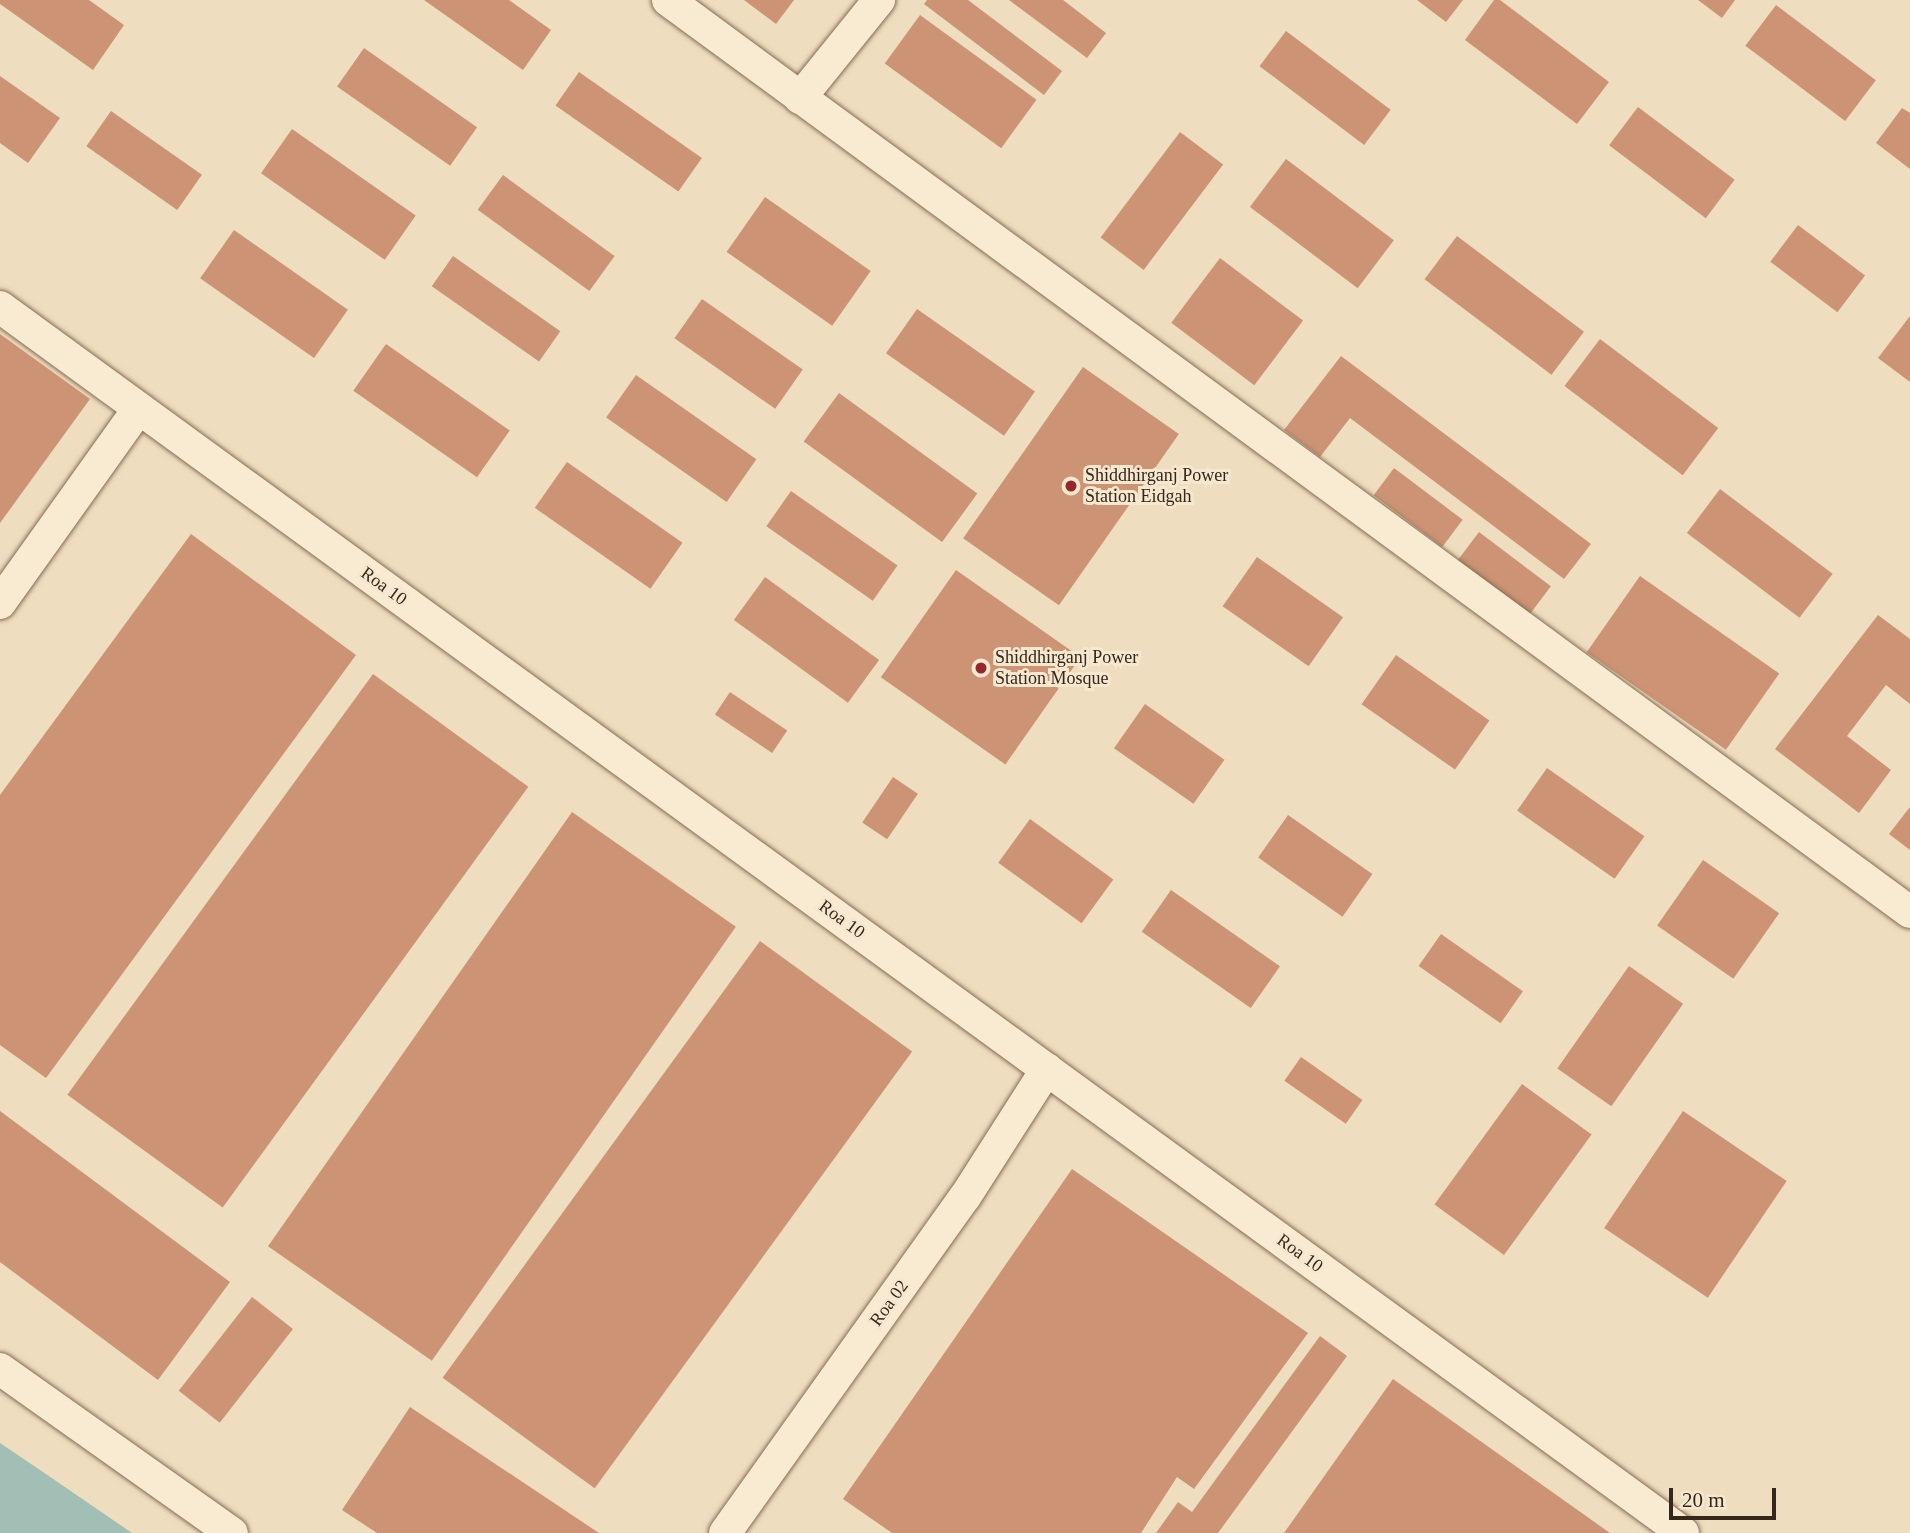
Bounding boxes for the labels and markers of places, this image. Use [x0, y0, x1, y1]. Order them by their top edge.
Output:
place label: Shiddhirganj Power Station Eidgah [1085, 465, 1228, 508]
marker: Shiddhirganj Power Station Eidgah [1063, 478, 1079, 494]
place label: Shiddhirganj Power Station Mosque [995, 647, 1138, 690]
marker: Shiddhirganj Power Station Mosque [973, 660, 989, 676]

